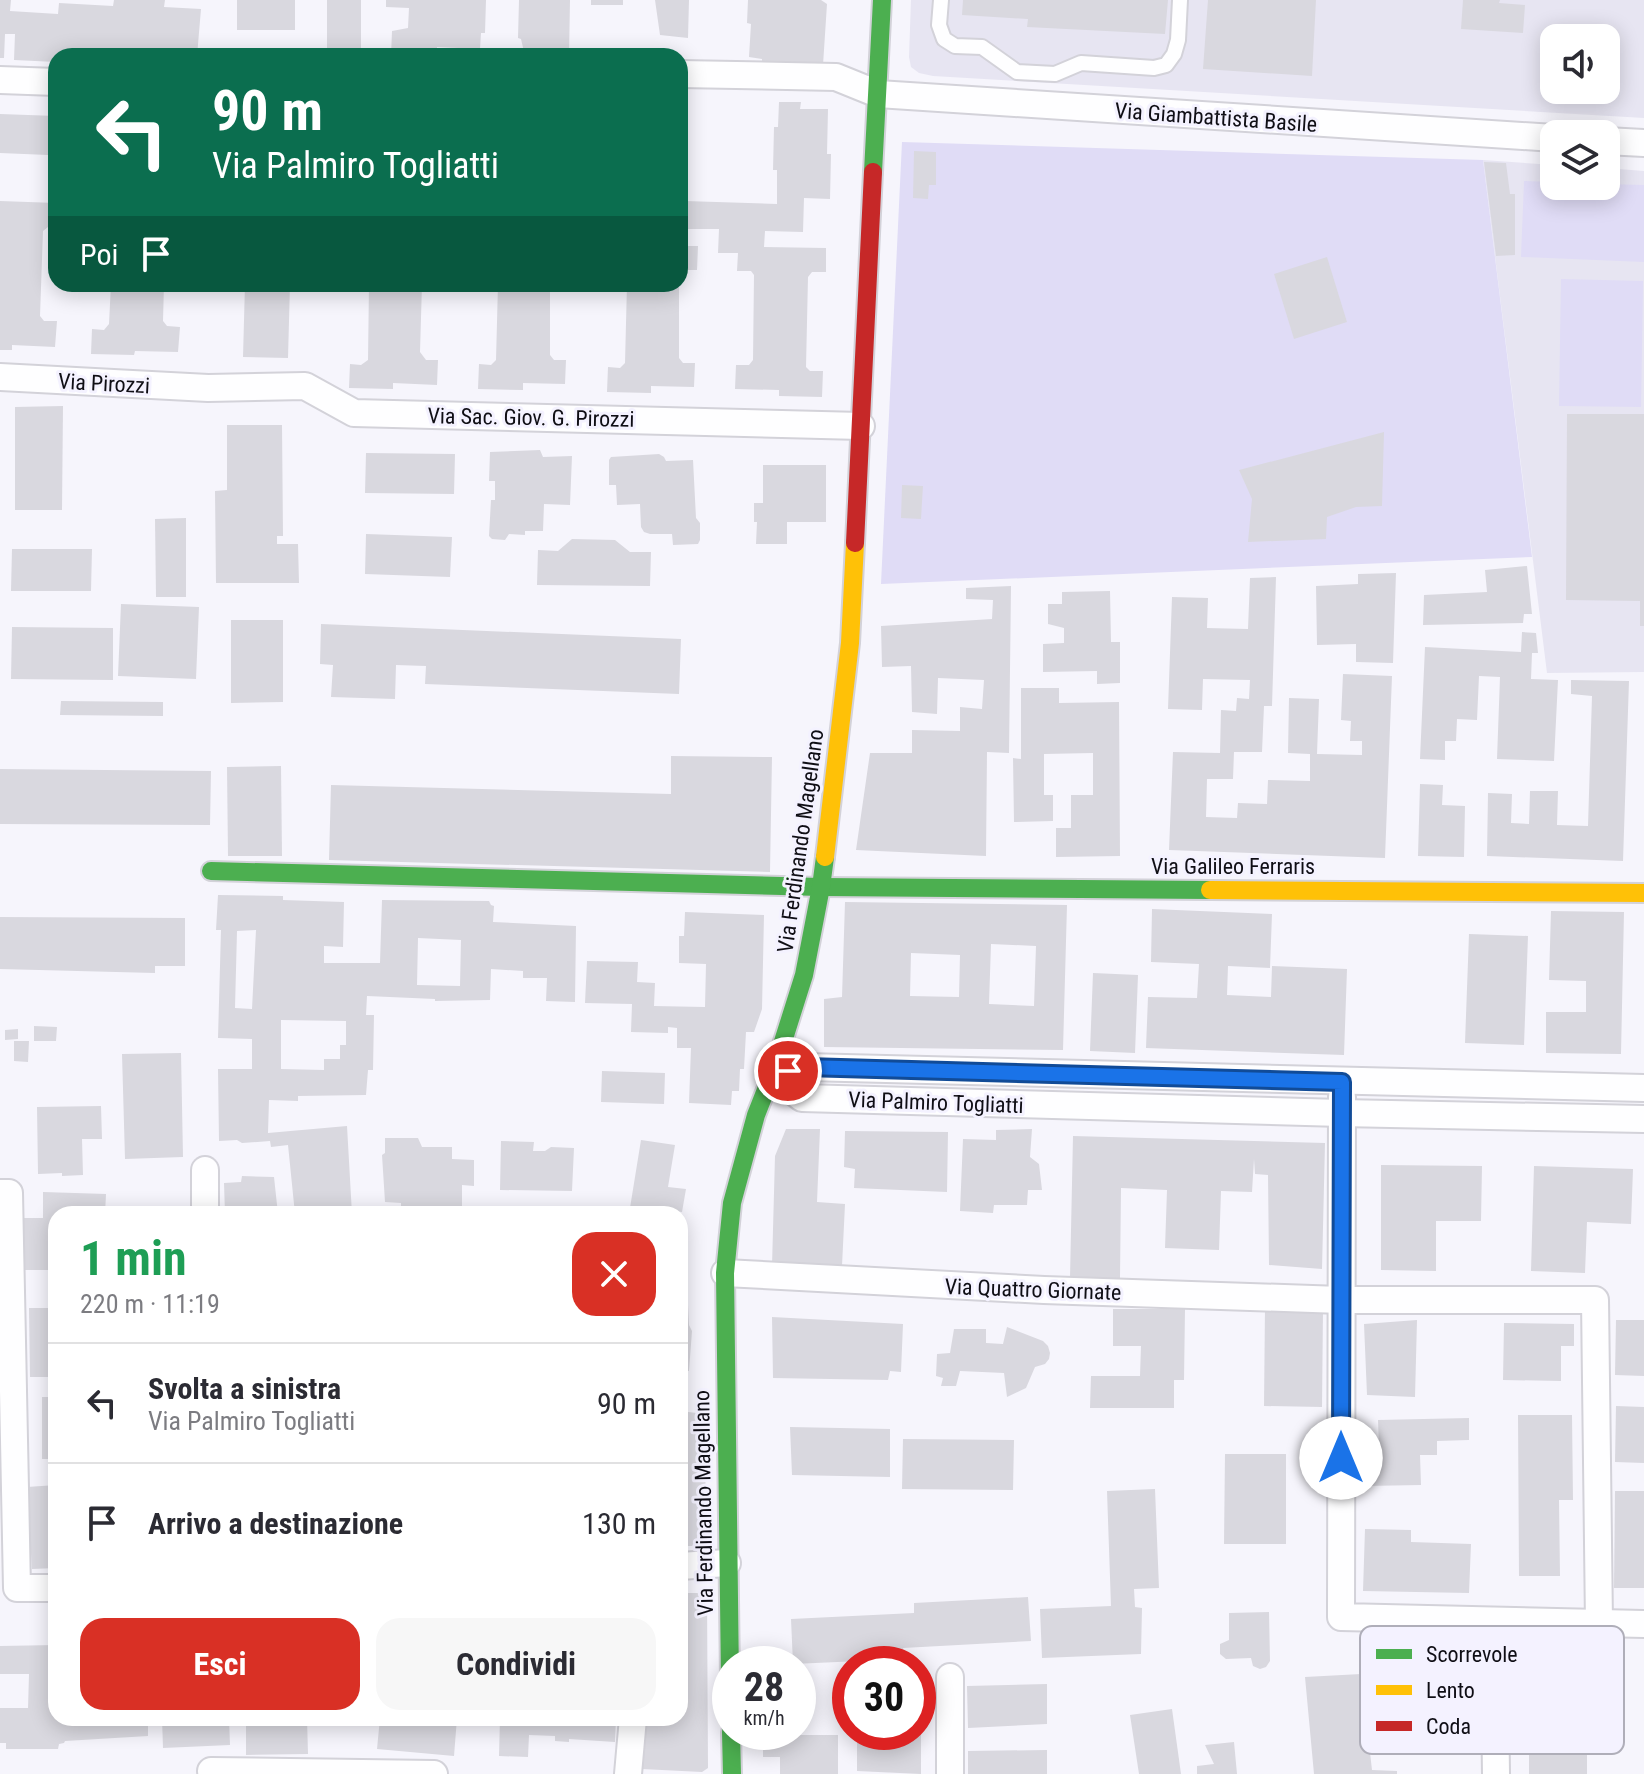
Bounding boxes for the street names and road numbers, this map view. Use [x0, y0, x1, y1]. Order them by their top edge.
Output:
street label: Via Giambattista Basile [1114, 98, 1318, 137]
street label: Via Pirozzi [57, 369, 151, 398]
street label: Via Sac. Giov. G. Pirozzi [427, 403, 635, 432]
street label: Via Ferdinando Magellano [772, 728, 829, 955]
street label: Via Galileo Ferraris [1151, 854, 1315, 879]
street label: Via Palmiro Togliatti [848, 1087, 1024, 1118]
street label: Via Quattro Giornate [944, 1274, 1122, 1305]
street label: Via Ferdinando Magellano [689, 1390, 718, 1616]

